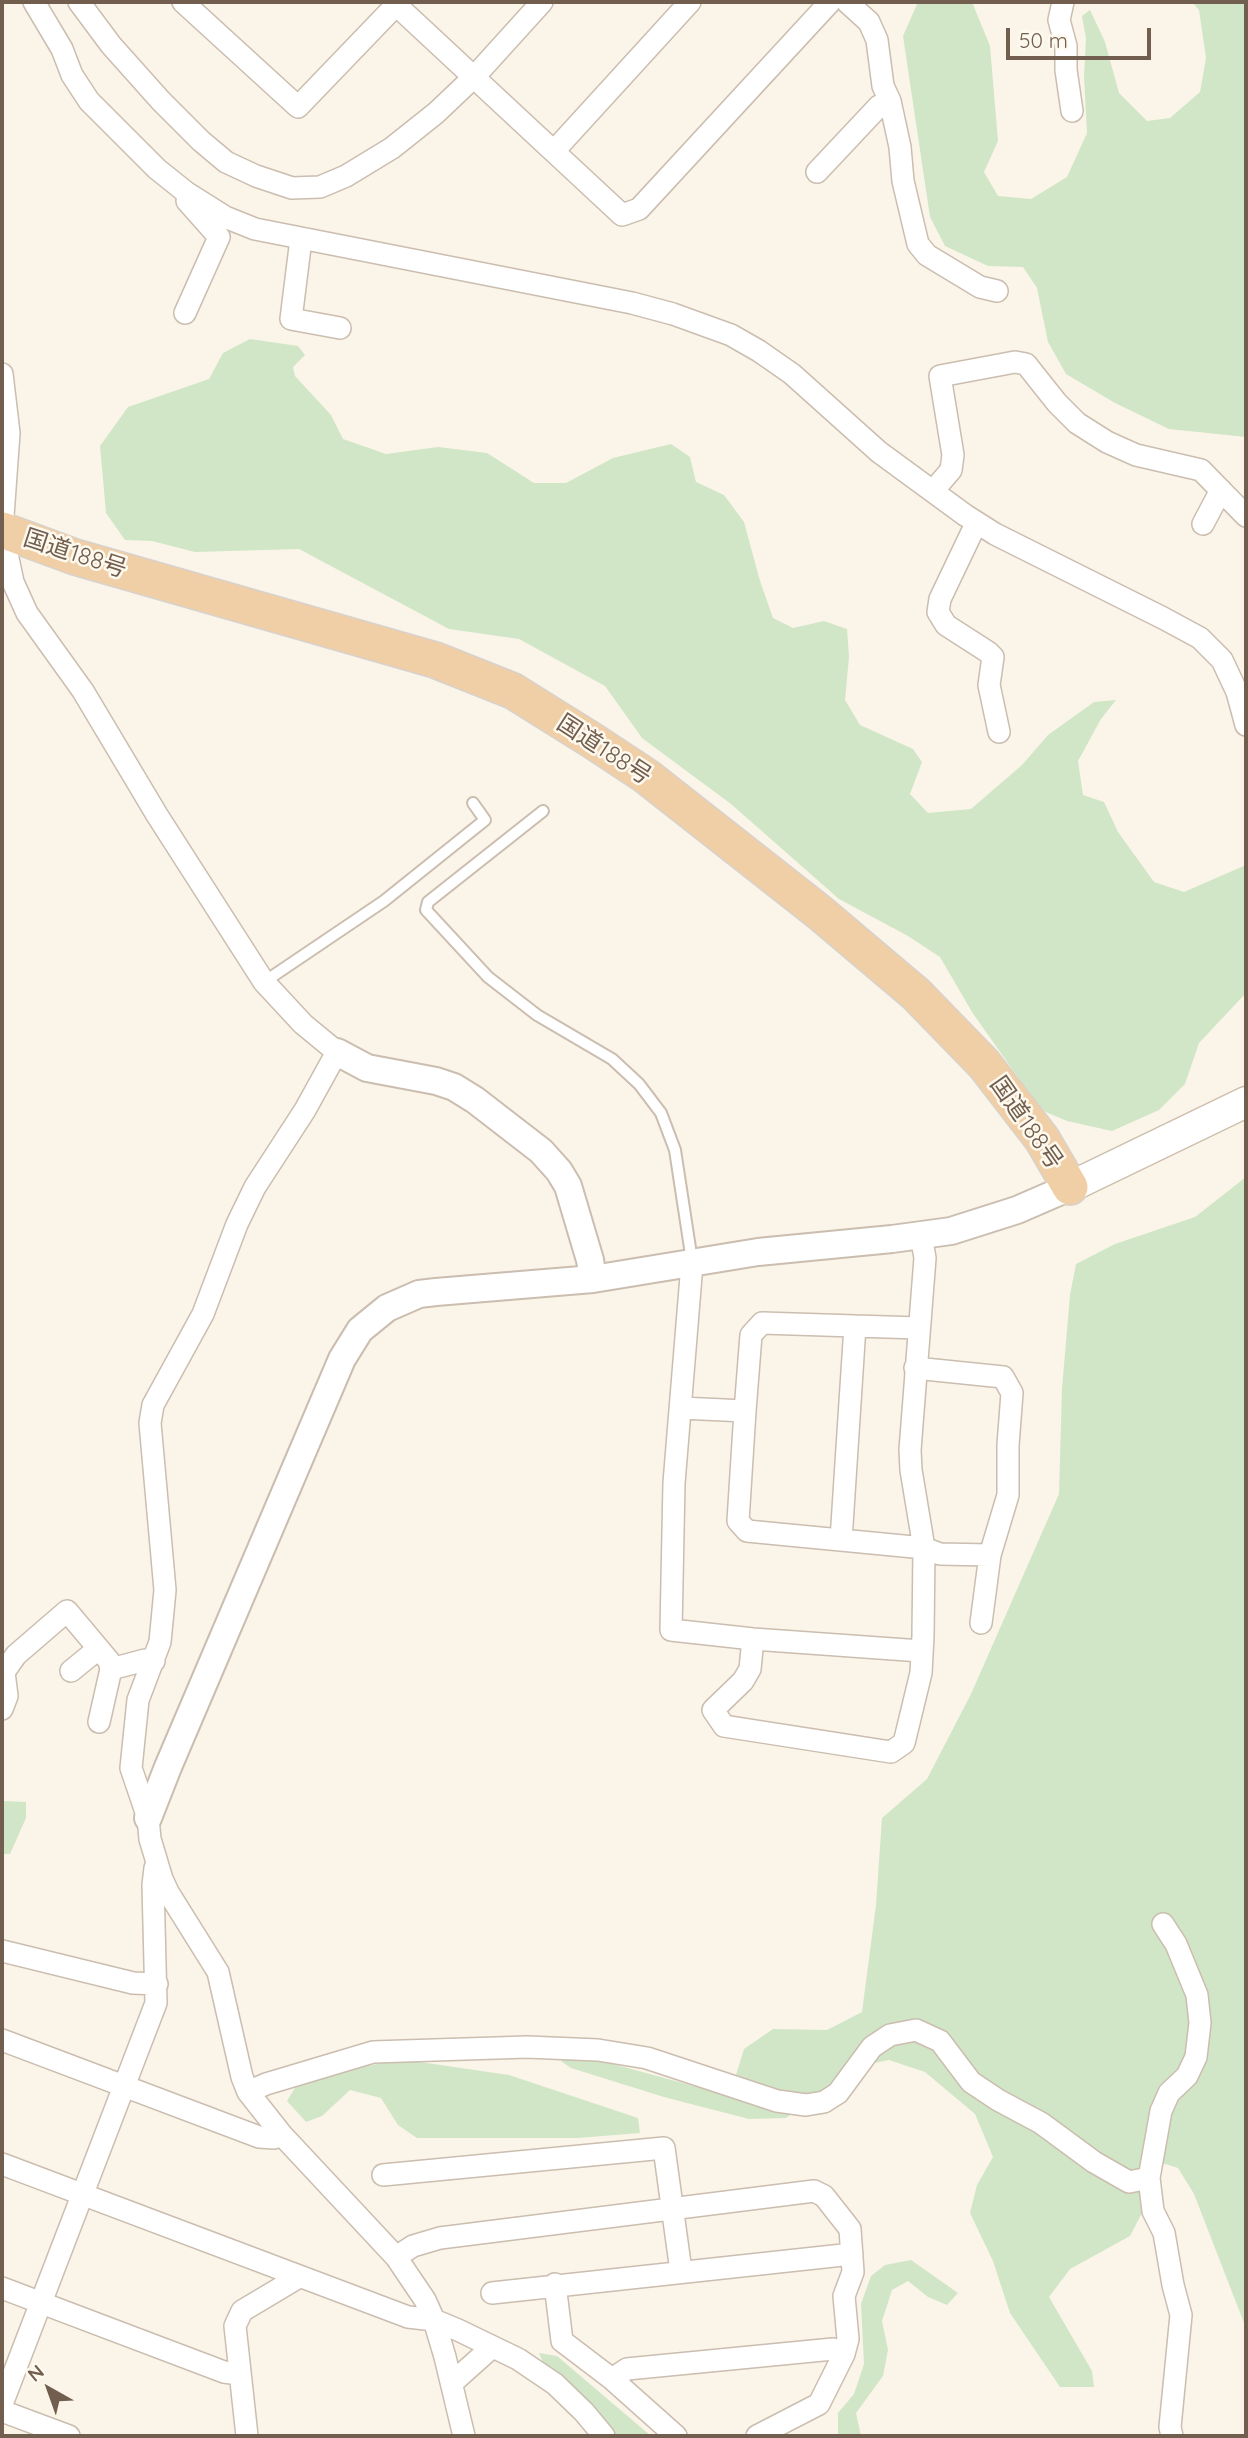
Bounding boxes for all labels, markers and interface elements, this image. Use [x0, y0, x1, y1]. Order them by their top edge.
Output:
scale bar [1010, 14, 1155, 58]
text: 50 m [1019, 27, 1068, 53]
street label: 国道188号 [20, 524, 130, 584]
street label: 国道188号 [551, 709, 657, 791]
street label: 国道188号 [984, 1071, 1068, 1175]
north arrow [14, 2354, 84, 2424]
text: N [22, 2359, 49, 2387]

